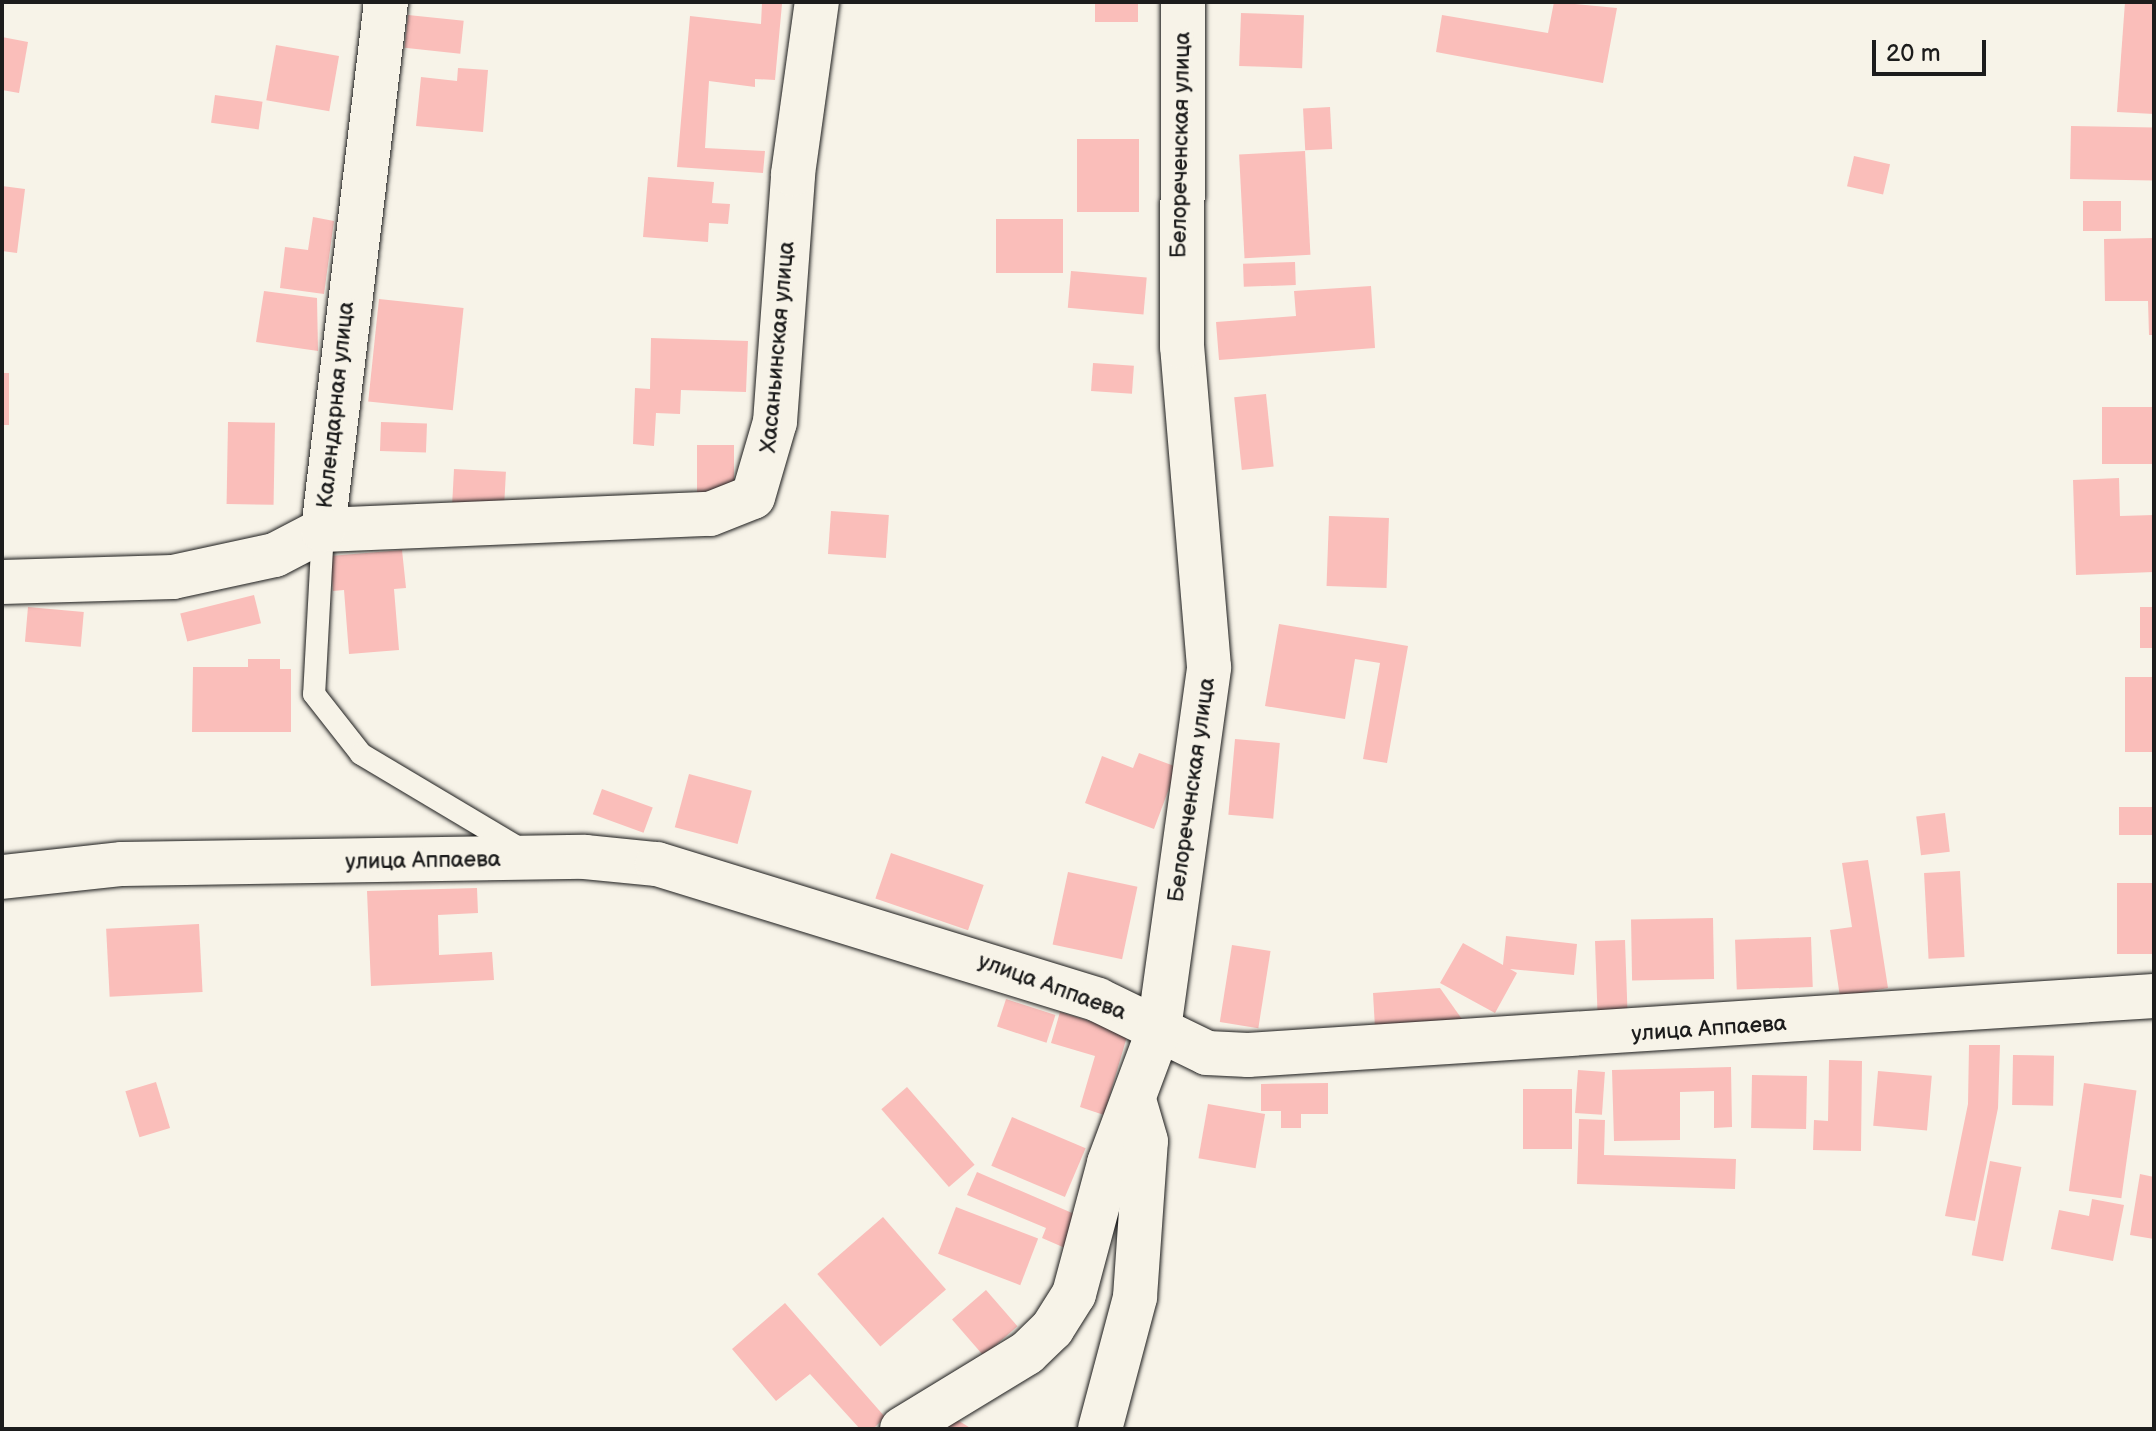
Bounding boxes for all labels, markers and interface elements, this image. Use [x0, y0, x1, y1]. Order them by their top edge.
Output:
scale bar [1876, 24, 1990, 74]
street label: Белореченская улица [1166, 32, 1196, 258]
text: 20 m [1886, 39, 1941, 68]
street label: Хасаньинская улица [756, 240, 800, 454]
street label: Календарная улица [312, 300, 360, 510]
street label: Белореченская улица [1163, 676, 1221, 904]
street label: улица Аппаева [345, 846, 501, 876]
street label: улица Аппаева [974, 948, 1130, 1026]
street label: улица Аппаева [1631, 1010, 1787, 1048]

